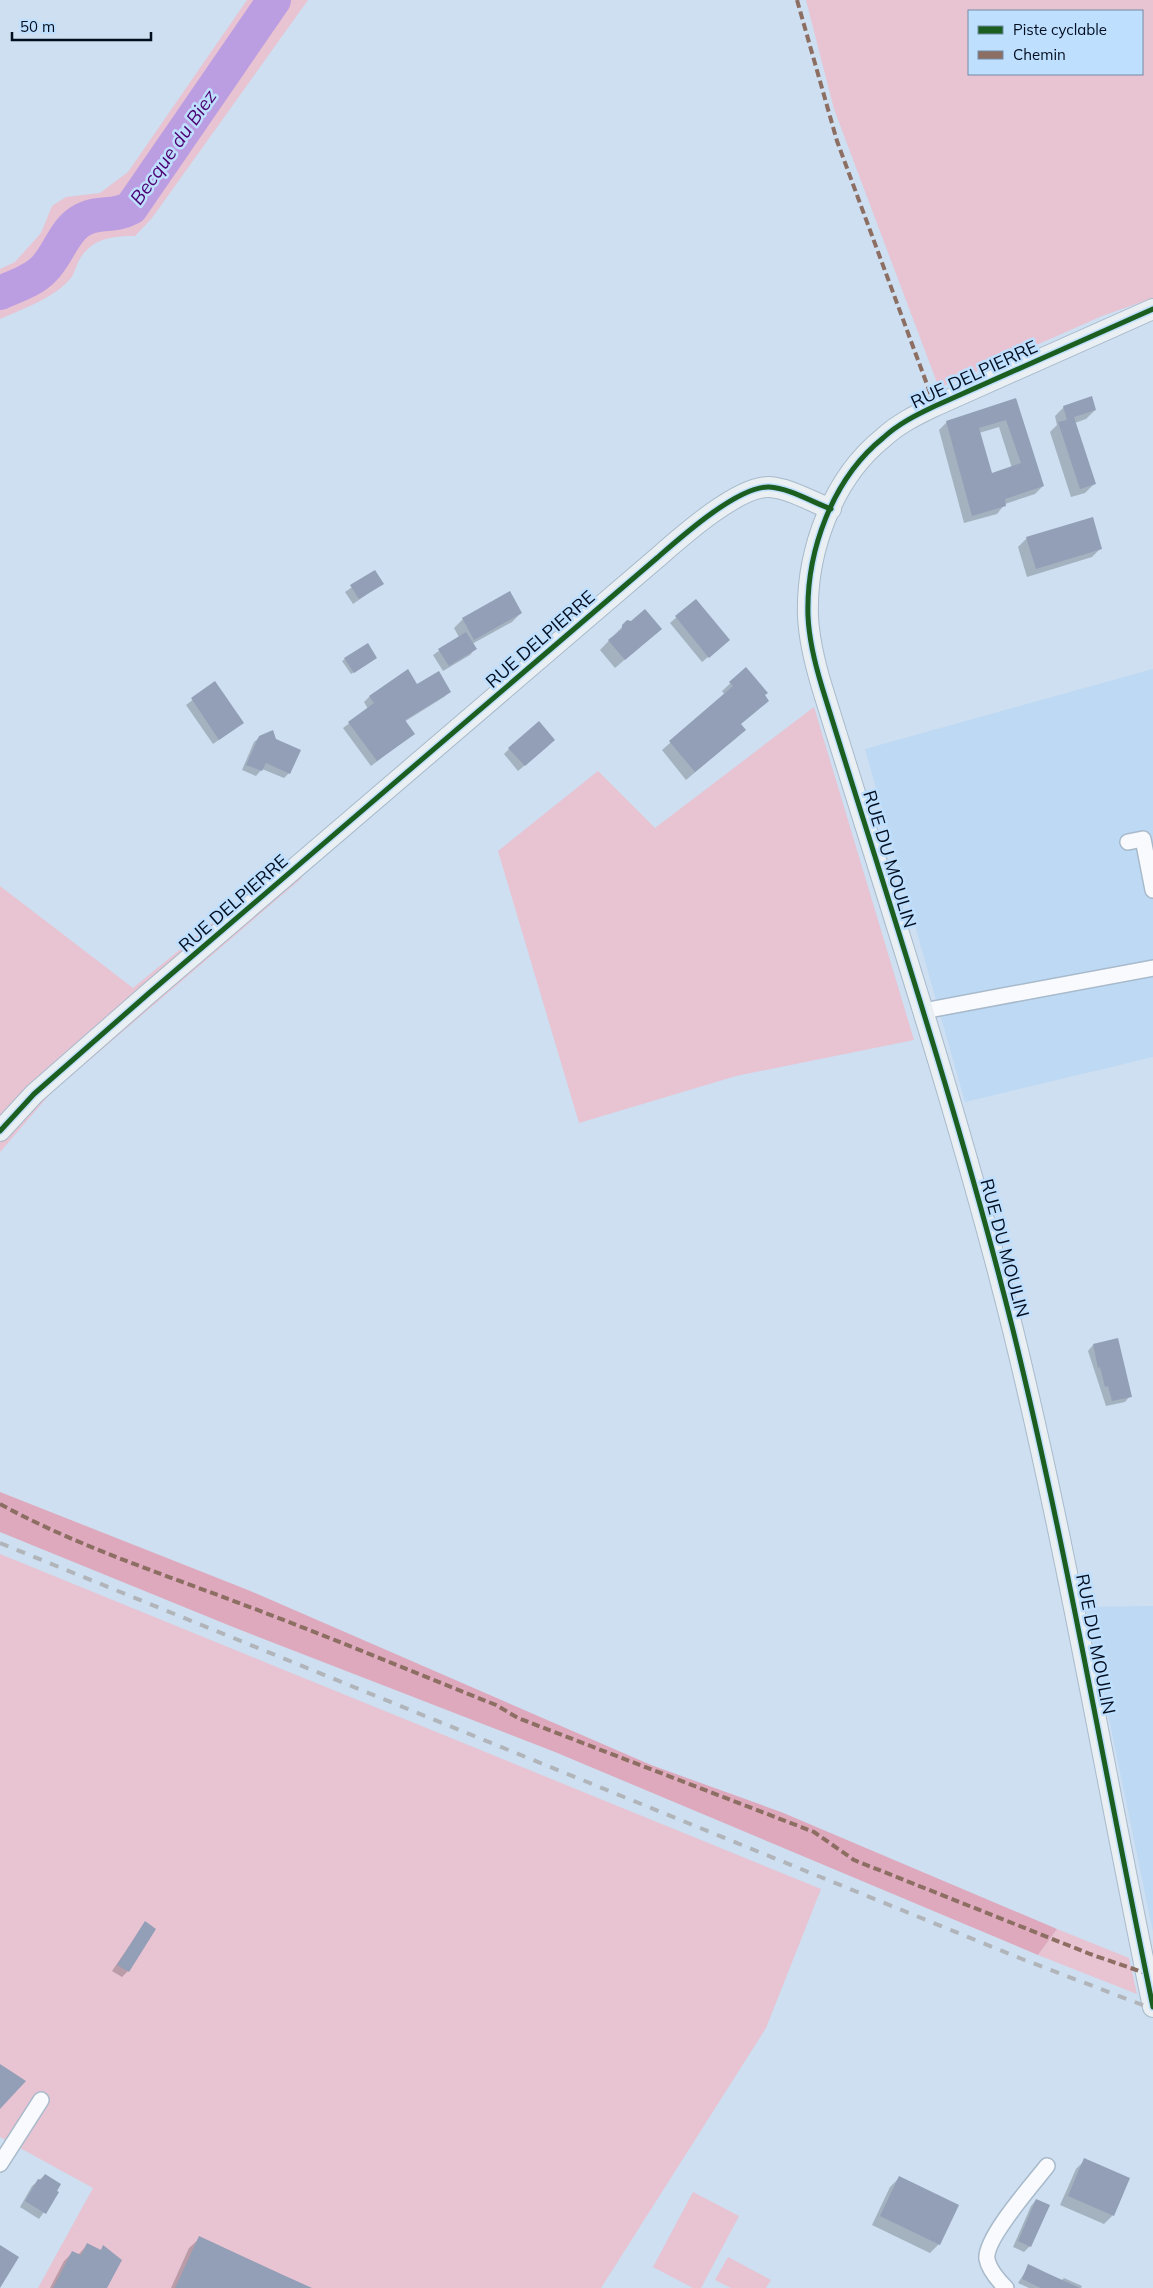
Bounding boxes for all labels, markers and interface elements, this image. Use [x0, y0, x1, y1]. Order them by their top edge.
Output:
scale bar [12, 10, 151, 42]
legend [968, 10, 1143, 75]
text: 50 m [20, 17, 55, 36]
text: Piste cyclable [1013, 20, 1107, 39]
text: Chemin [1013, 45, 1066, 64]
water label: Becque du Biez [124, 85, 222, 209]
street label: RUE DELPIERRE [907, 335, 1041, 413]
street label: RUE DELPIERRE [481, 585, 599, 693]
street label: RUE DU MOULIN [858, 787, 922, 931]
street label: RUE DELPIERRE [174, 849, 292, 957]
street label: RUE DU MOULIN [975, 1176, 1035, 1320]
street label: RUE DU MOULIN [1071, 1572, 1121, 1716]

